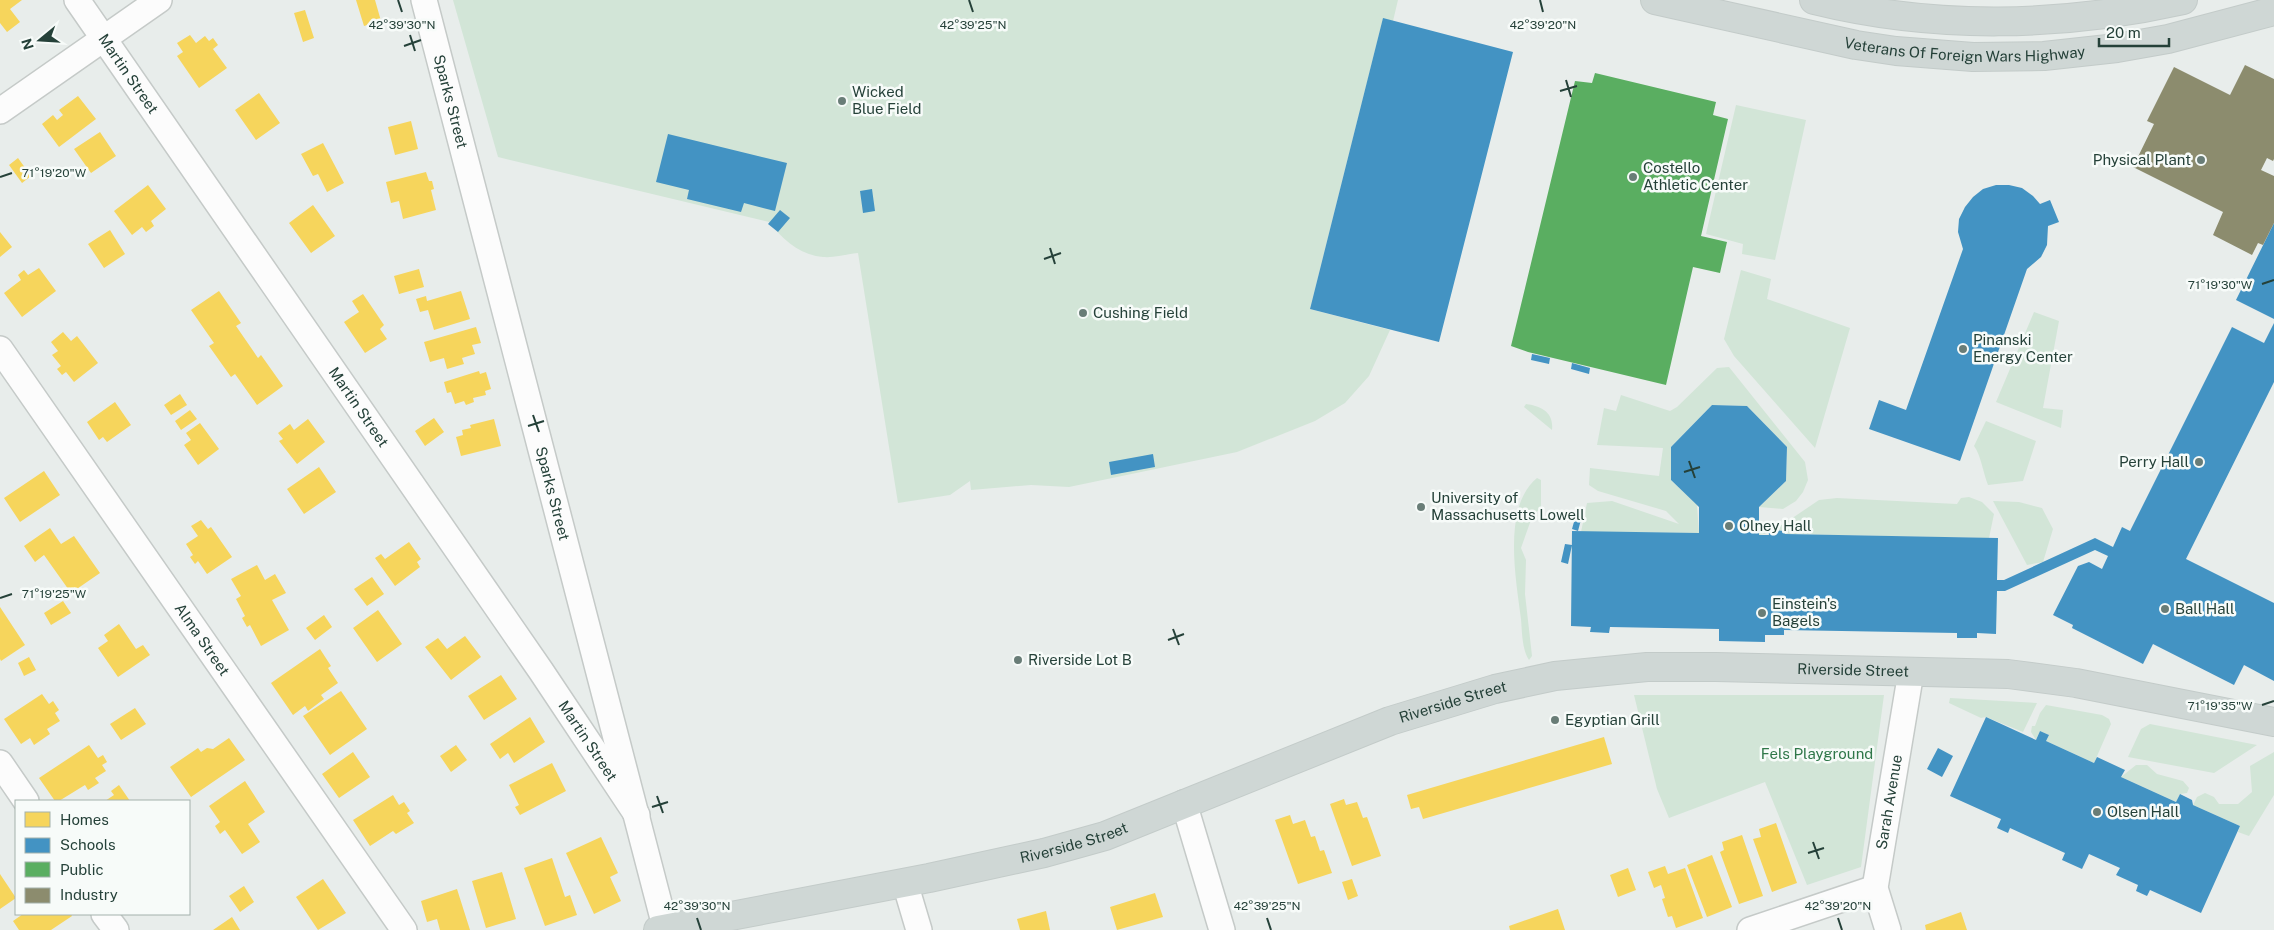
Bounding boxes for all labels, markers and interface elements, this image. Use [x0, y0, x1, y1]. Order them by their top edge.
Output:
north arrow [15, 15, 65, 65]
scale bar [2099, 15, 2169, 47]
text: 42°39'30"N [368, 18, 436, 32]
text: 42°39'25"N [939, 18, 1007, 32]
text: 42°39'20"N [1510, 18, 1576, 32]
text: 20 m [2106, 24, 2141, 41]
street label: Martin Street [95, 31, 162, 117]
street label: Veterans Of Foreign Wars Highway [1843, 34, 2086, 65]
text: N [18, 36, 37, 52]
street label: Sparks Street [431, 53, 471, 150]
place label: Wicked Blue Field [852, 83, 921, 117]
marker: Wicked Blue Field [836, 95, 848, 107]
place label: Physical Plant [2093, 151, 2191, 168]
marker: Physical Plant [2195, 154, 2207, 166]
place label: Costello Athletic Center [1643, 159, 1748, 193]
text: 71°19'20"W [22, 166, 87, 180]
marker: Costello Athletic Center [1627, 171, 1639, 183]
text: 71°19'30"W [2188, 278, 2253, 292]
place label: Cushing Field [1093, 304, 1188, 321]
marker: Cushing Field [1077, 307, 1089, 319]
place label: Pinanski Energy Center [1973, 331, 2073, 365]
marker: Pinanski Energy Center [1957, 343, 1969, 355]
street label: Martin Street [326, 364, 392, 450]
street label: Sparks Street [533, 445, 573, 542]
place label: Perry Hall [2119, 453, 2189, 470]
marker: Perry Hall [2193, 456, 2205, 468]
place label: University of Massachusetts Lowell [1431, 489, 1585, 523]
marker: University of Massachusetts Lowell [1415, 501, 1427, 513]
place label: Olney Hall [1739, 517, 1812, 534]
marker: Olney Hall [1723, 520, 1735, 532]
text: 71°19'25"W [22, 587, 87, 601]
place label: Einstein's Bagels [1772, 595, 1837, 629]
street label: Alma Street [172, 600, 234, 679]
place label: Ball Hall [2175, 600, 2234, 617]
marker: Ball Hall [2159, 603, 2171, 615]
marker: Einstein's Bagels [1756, 607, 1768, 619]
place label: Riverside Lot B [1028, 651, 1132, 668]
marker: Riverside Lot B [1012, 654, 1024, 666]
street label: Riverside Street [1797, 660, 1909, 680]
street label: Riverside Street [1397, 678, 1508, 726]
street label: Martin Street [555, 697, 621, 784]
text: 71°19'35"W [2187, 699, 2253, 713]
place label: Egyptian Grill [1565, 711, 1660, 728]
marker: Egyptian Grill [1549, 714, 1561, 726]
park label: Fels Playground [1761, 745, 1873, 762]
street label: Sarah Avenue [1873, 753, 1905, 851]
legend [15, 800, 190, 915]
place label: Olsen Hall [2107, 803, 2179, 820]
marker: Olsen Hall [2091, 806, 2103, 818]
text: Homes [60, 811, 109, 828]
street label: Riverside Street [1018, 819, 1130, 866]
text: Schools [60, 836, 116, 853]
text: Public [60, 861, 104, 878]
text: Industry [60, 886, 118, 903]
text: 42°39'30"N [663, 899, 731, 913]
text: 42°39'25"N [1233, 899, 1301, 913]
text: 42°39'20"N [1805, 899, 1871, 913]

